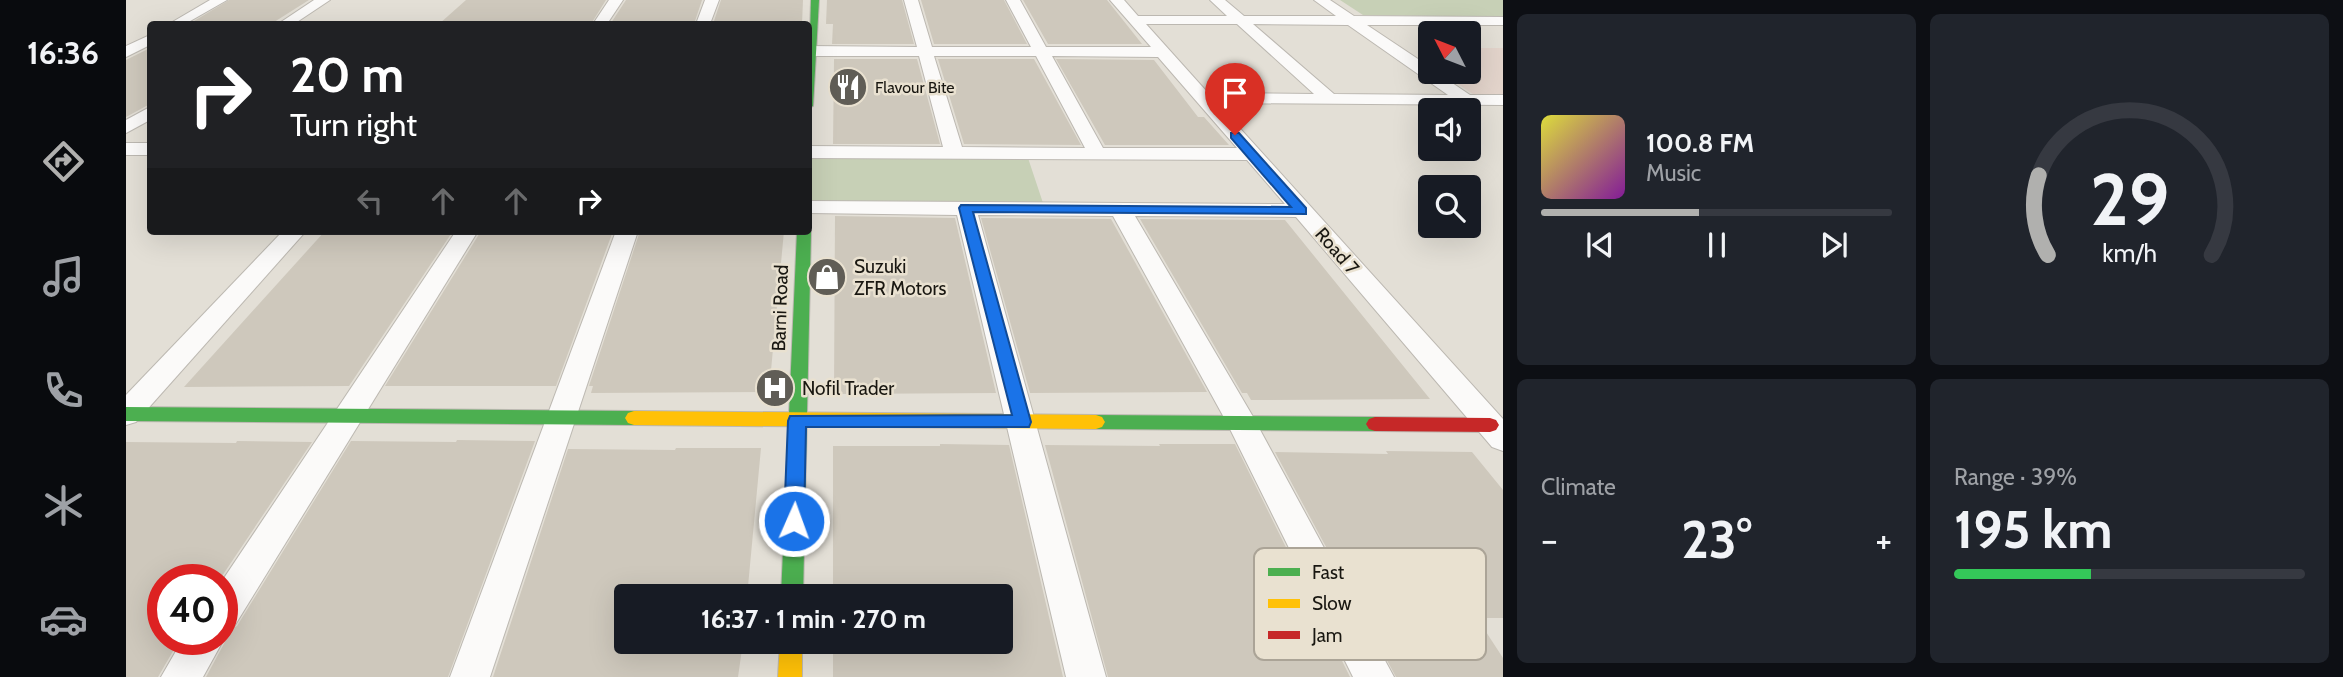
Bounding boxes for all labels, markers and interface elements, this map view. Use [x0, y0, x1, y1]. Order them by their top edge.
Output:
north arrow [1418, 21, 1480, 84]
map controls [1418, 21, 1481, 238]
text: 16:36 [27, 33, 99, 72]
text: 20 m [290, 45, 404, 104]
icon: right [175, 49, 266, 140]
pin [1205, 63, 1265, 135]
restaurant icon: Flavour Bite [827, 66, 869, 108]
icon: arrive [1216, 74, 1254, 112]
place label: Flavour Bite [875, 78, 954, 97]
button: sound [1418, 98, 1481, 161]
text: Turn right [290, 105, 417, 144]
text: 100.8 FM [1646, 127, 1754, 159]
icon: directions [39, 137, 88, 186]
text: 29 [2090, 156, 2169, 244]
text: Music [1646, 159, 1701, 187]
button: search [1418, 175, 1481, 238]
icon: left [351, 182, 389, 220]
icon: ahead [424, 182, 462, 220]
icon: ahead [497, 182, 535, 220]
icon: right [570, 182, 608, 220]
street label: Road 7 [1310, 223, 1364, 280]
icon: previous [1581, 226, 1619, 264]
icon: pause [1698, 226, 1736, 264]
icon: next [1815, 226, 1853, 264]
text: km/h [2102, 238, 2157, 268]
icon: music [39, 252, 88, 301]
place label: Suzuki ZFR Motors [854, 255, 946, 300]
shop icon: Suzuki ZFR Motors [806, 256, 848, 298]
street label: Barni Road [767, 264, 793, 352]
icon: phone [39, 366, 88, 415]
hospital icon: Nofil Trader [754, 367, 796, 409]
place label: Nofil Trader [802, 377, 894, 400]
text: Range · 39% [1954, 463, 2077, 491]
text: Climate [1541, 473, 1616, 501]
icon: climate [39, 481, 88, 530]
position arrow [757, 484, 831, 558]
text: 195 km [1954, 498, 2112, 561]
text: 23° [1681, 508, 1752, 571]
text: − [1541, 516, 1558, 563]
text: + [1875, 516, 1892, 563]
legend [1254, 548, 1486, 660]
text: Fast [1312, 561, 1345, 584]
speed limit sign: 40 [147, 564, 238, 655]
text: Slow [1312, 592, 1352, 615]
icon: car [39, 595, 88, 644]
text: 16:37 · 1 min · 270 m [701, 603, 926, 635]
text: Jam [1311, 624, 1342, 647]

